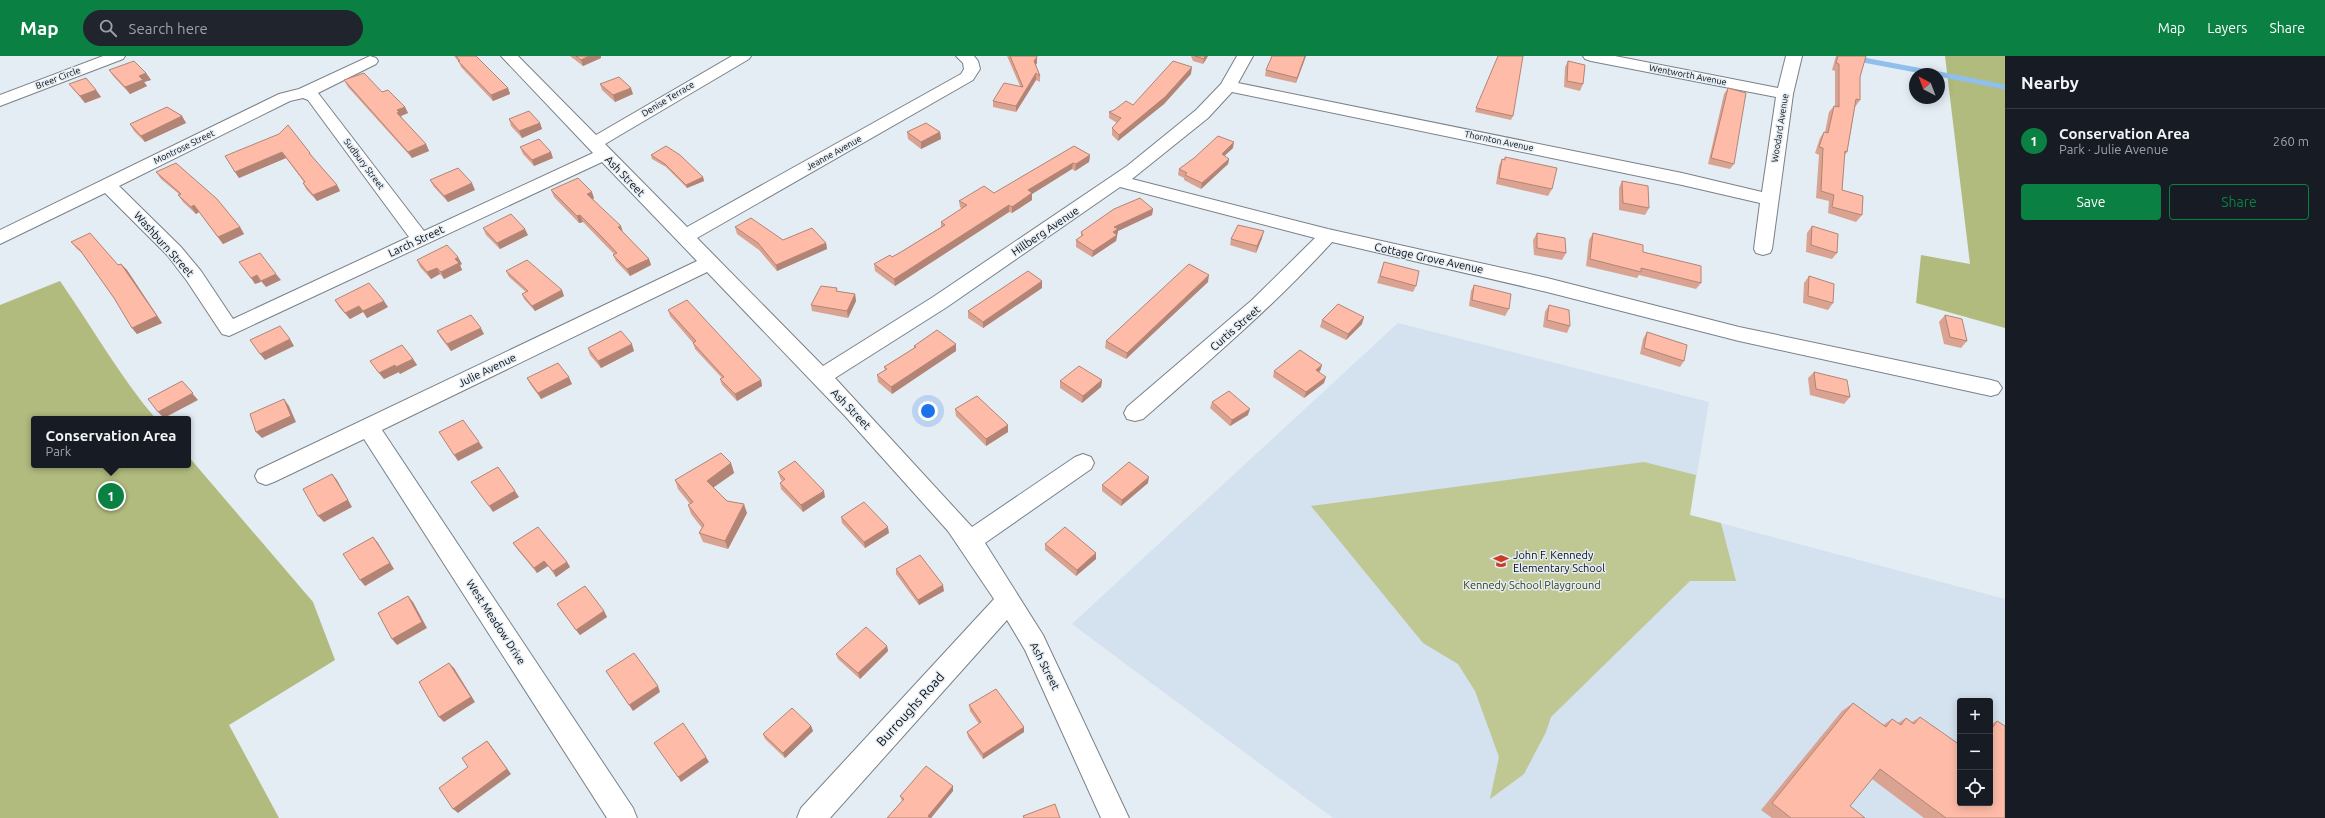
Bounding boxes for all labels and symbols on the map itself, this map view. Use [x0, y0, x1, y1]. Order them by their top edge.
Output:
street label: Wentworth Avenue [1648, 63, 1728, 87]
street label: Breer Circle [34, 65, 82, 91]
north arrow [1909, 68, 1945, 104]
street label: Denise Terrace [640, 79, 696, 119]
street label: Woodard Avenue [1770, 93, 1790, 163]
street label: Montrose Street [152, 128, 216, 166]
street label: Thornton Avenue [1464, 129, 1534, 153]
street label: Jeanne Avenue [805, 134, 863, 172]
street label: Sudbury Street [342, 137, 387, 192]
street label: Ash Street [603, 153, 648, 199]
street label: Hillberg Avenue [1009, 204, 1081, 258]
street label: Washburn Street [132, 209, 197, 279]
street label: Larch Street [386, 223, 446, 259]
street label: Cottage Grove Avenue [1373, 241, 1485, 275]
street label: Curtis Street [1208, 303, 1263, 353]
street label: Julie Avenue [456, 351, 518, 389]
street label: Ash Street [829, 386, 874, 432]
your location [918, 401, 938, 421]
pin: 1 [98, 481, 124, 511]
place label: John F. Kennedy Elementary School [1513, 549, 1605, 574]
school or university icon: John F. Kennedy Elementary School [1492, 552, 1510, 570]
street label: West Meadow Drive [464, 577, 528, 667]
park label: Kennedy School Playground [1463, 579, 1601, 591]
street label: Ash Street [1028, 640, 1062, 692]
street label: Burroughs Road [873, 669, 947, 749]

